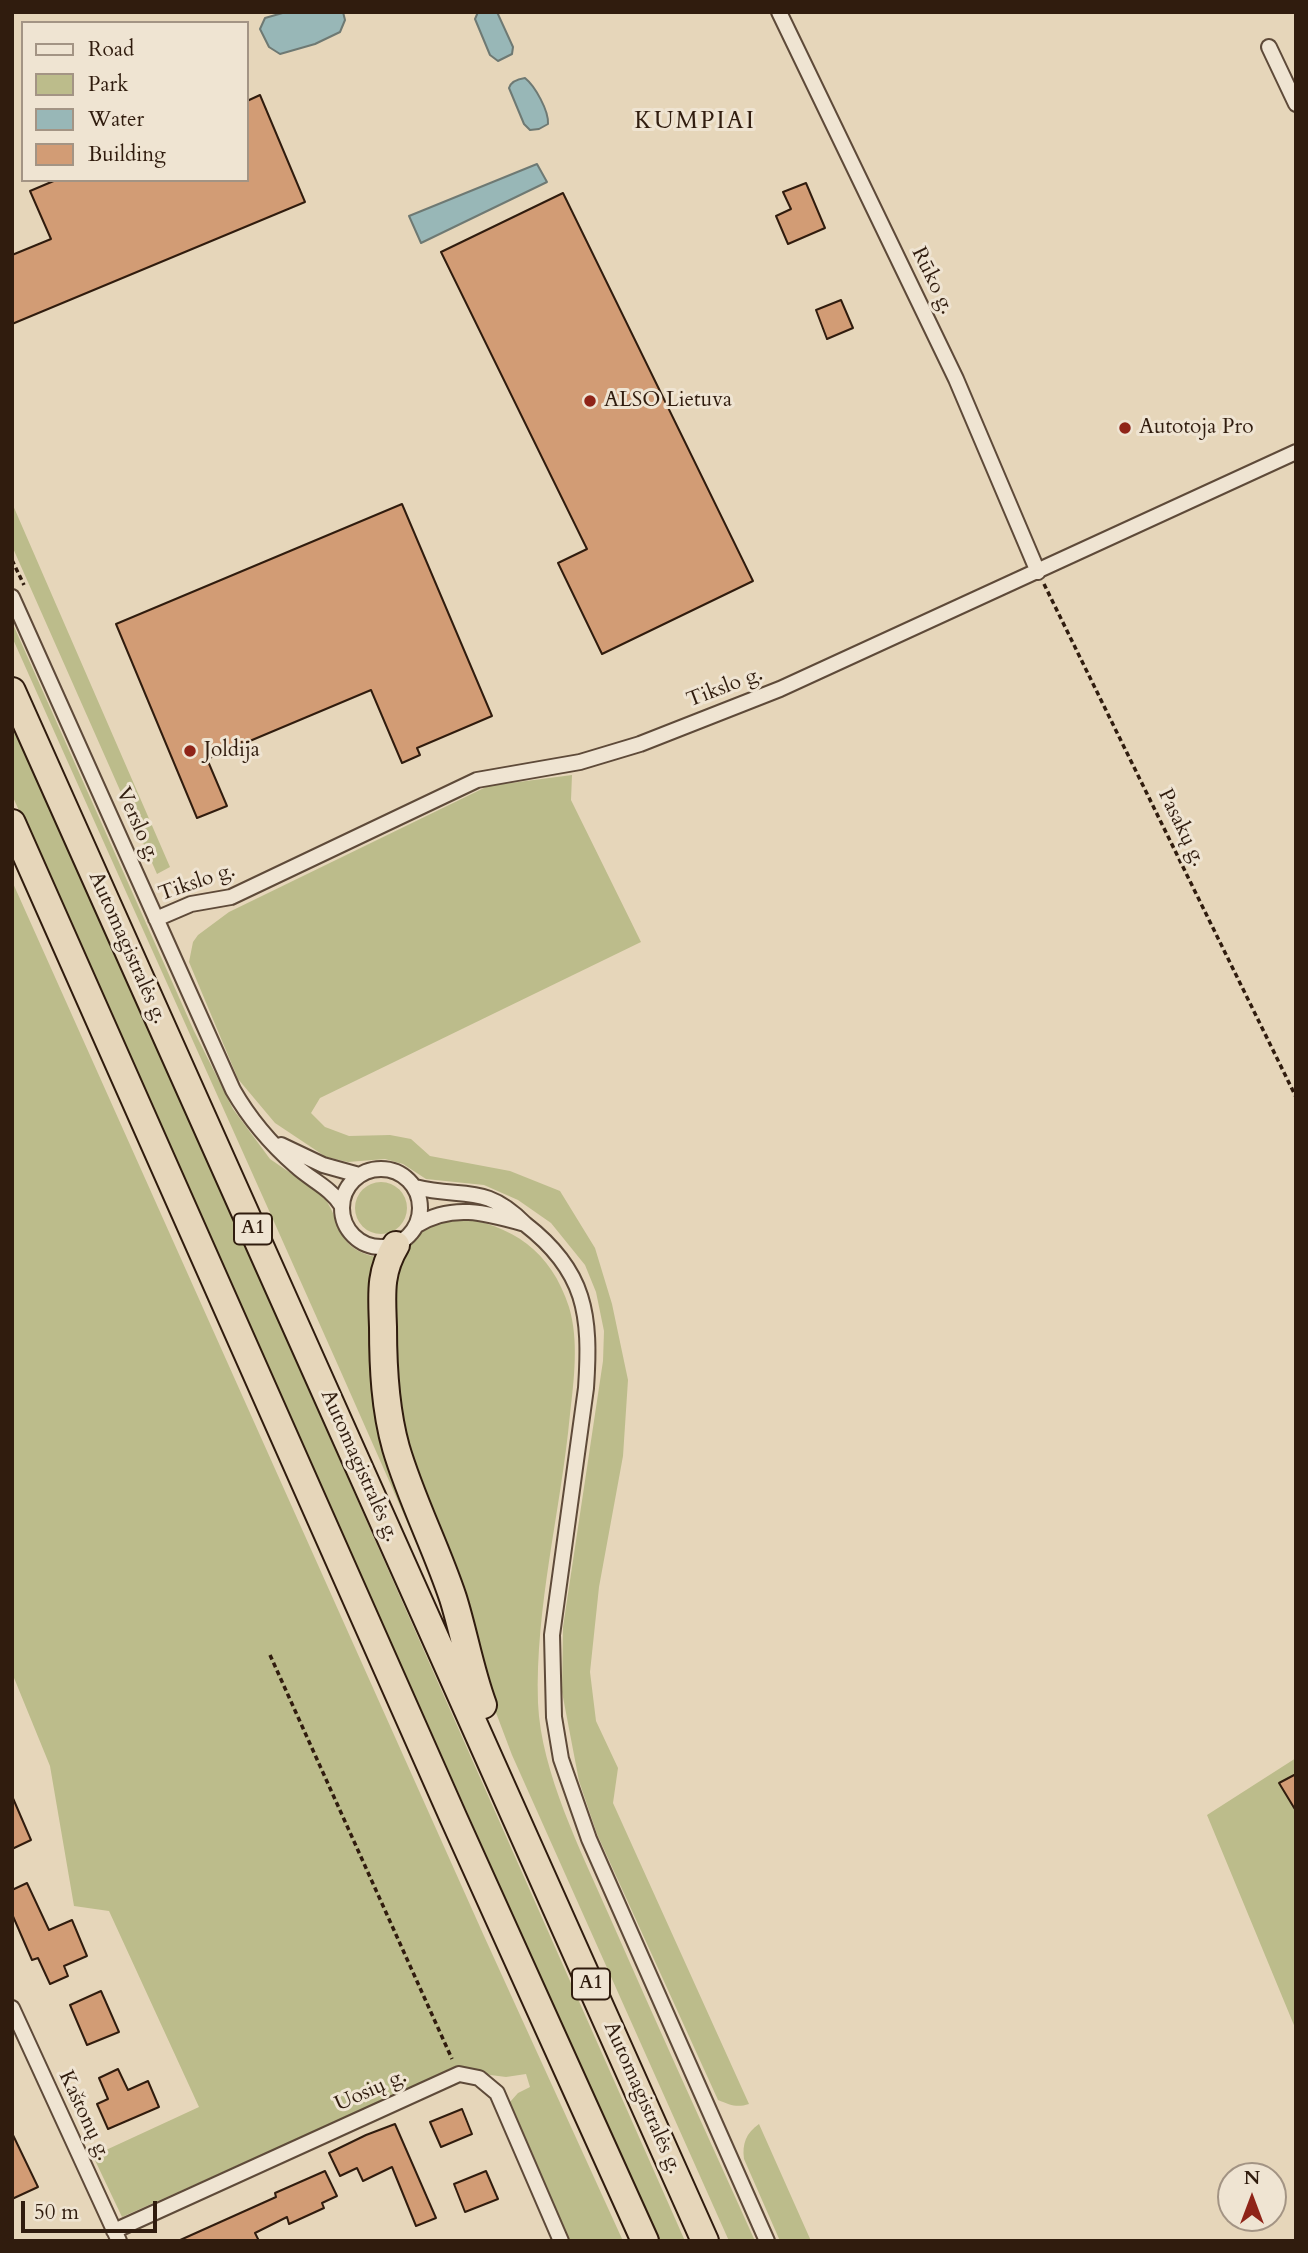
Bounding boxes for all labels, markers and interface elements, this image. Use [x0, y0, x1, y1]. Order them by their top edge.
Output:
legend [21, 21, 248, 182]
text: Road [88, 35, 134, 64]
text: Park [88, 70, 128, 99]
text: Water [88, 105, 144, 134]
district label: KUMPIAI [635, 108, 755, 136]
text: Building [88, 140, 166, 169]
street label: Rūko g. [905, 243, 959, 319]
place label: ALSO Lietuva [604, 388, 732, 414]
marker: ALSO Lietuva [582, 393, 598, 409]
place label: Autotoja Pro [1139, 415, 1253, 441]
marker: Autotoja Pro [1117, 420, 1133, 436]
street label: Tikslo g. [684, 662, 766, 714]
place label: Joldija [204, 738, 260, 764]
marker: Joldija [182, 743, 198, 759]
street label: Verslo g. [109, 784, 165, 866]
street label: Pasakų g. [1151, 785, 1211, 871]
street label: Tikslo g. [156, 858, 238, 908]
street label: Automagistralės g. [82, 868, 172, 1028]
road number: A1 [234, 1214, 272, 1245]
street label: Automagistralės g. [314, 1386, 404, 1546]
road number: A1 [572, 1968, 610, 2000]
street label: Automagistralės g. [597, 2018, 687, 2178]
street label: Uosių g. [331, 2064, 411, 2118]
street label: Kaštonų g. [52, 2067, 116, 2165]
north arrow [1217, 2162, 1287, 2232]
text: N [1244, 2165, 1260, 2191]
scale bar [24, 2186, 161, 2230]
text: 50 m [34, 2198, 79, 2227]

